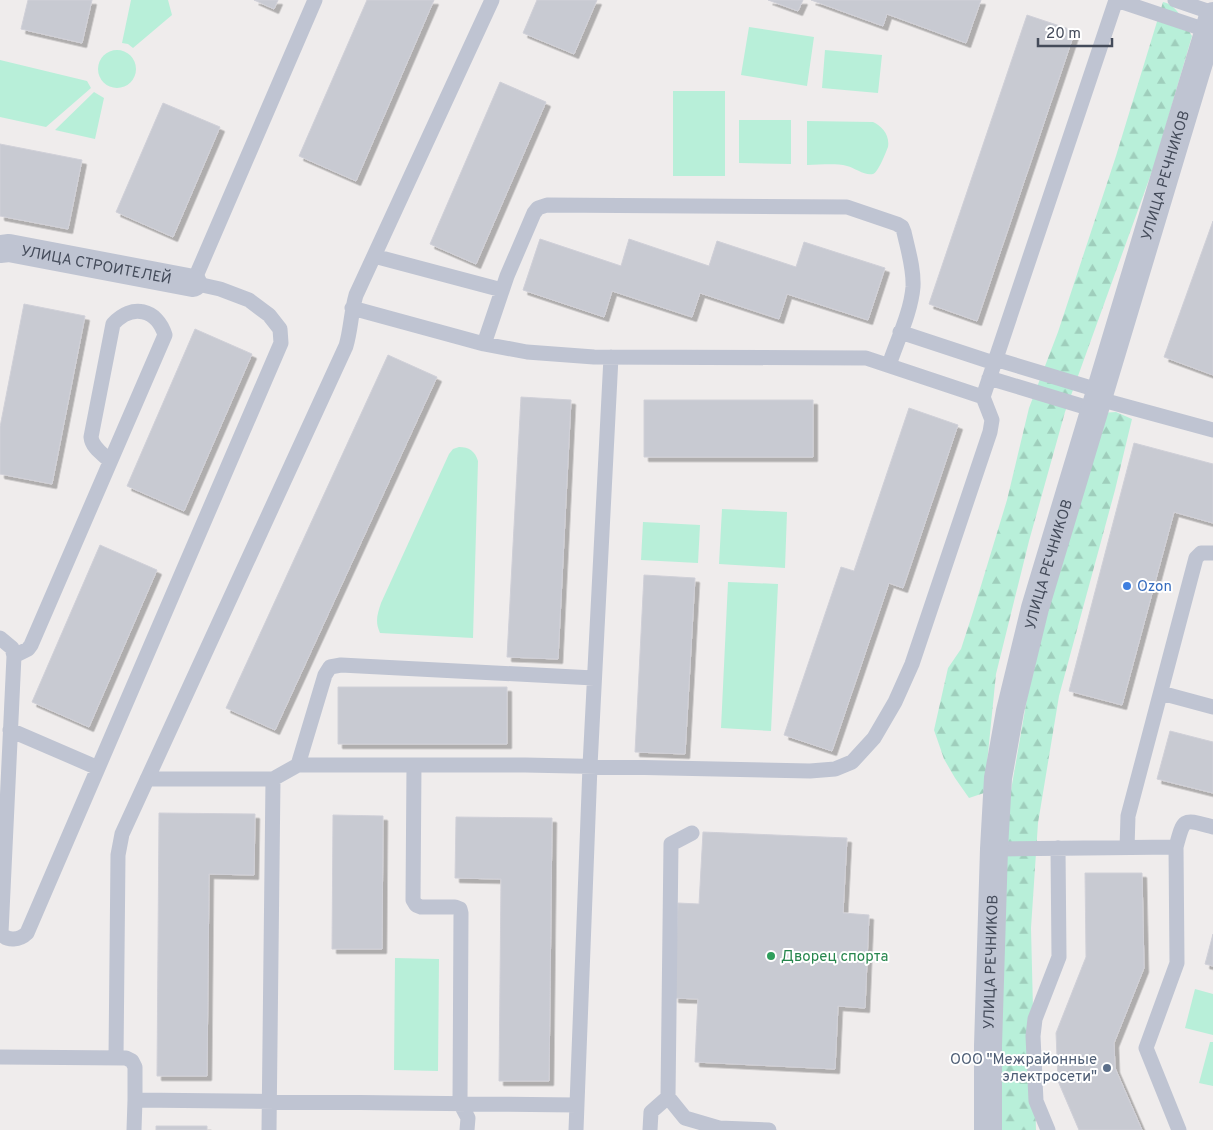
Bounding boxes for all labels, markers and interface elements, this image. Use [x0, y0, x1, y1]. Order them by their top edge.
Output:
scale bar [1038, 15, 1112, 47]
text: 20 m [1046, 25, 1081, 44]
street label: УЛИЦА РЕЧНИКОВ [1138, 109, 1195, 243]
street label: УЛИЦА СТРОИТЕЛЕЙ [19, 242, 173, 290]
street label: УЛИЦА РЕЧНИКОВ [1022, 497, 1078, 632]
place label: Ozon [1137, 578, 1172, 597]
marker: Ozon [1121, 580, 1133, 592]
street label: УЛИЦА РЕЧНИКОВ [981, 895, 1004, 1030]
place label: Дворец спорта [781, 948, 888, 967]
marker: Дворец спорта [765, 950, 777, 962]
place label: ООО "Межрайонные электросети" [950, 1051, 1097, 1087]
marker: ООО "Межрайонные электросети" [1101, 1062, 1113, 1074]

